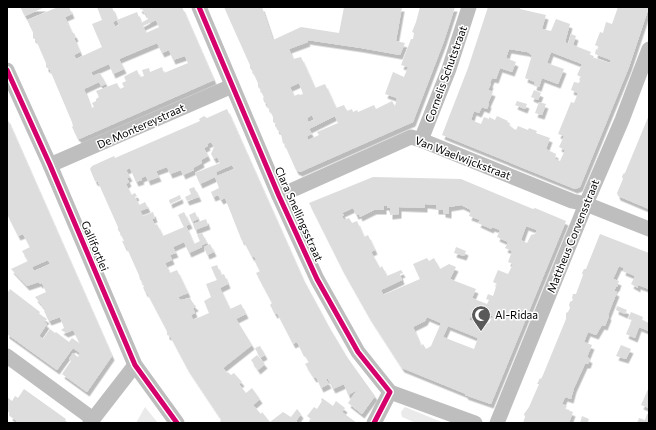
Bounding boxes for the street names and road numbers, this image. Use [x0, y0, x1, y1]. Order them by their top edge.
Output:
street label: Cornelis Schutstraat [422, 23, 469, 124]
street label: De Montereystraat [95, 100, 187, 151]
street label: Van Waelwijckstraat [413, 133, 513, 182]
street label: Clara Snellingsstraat [273, 164, 326, 264]
street label: Mattheus Corvensstraat [544, 177, 601, 295]
street label: Gallifortlei [79, 219, 112, 273]

